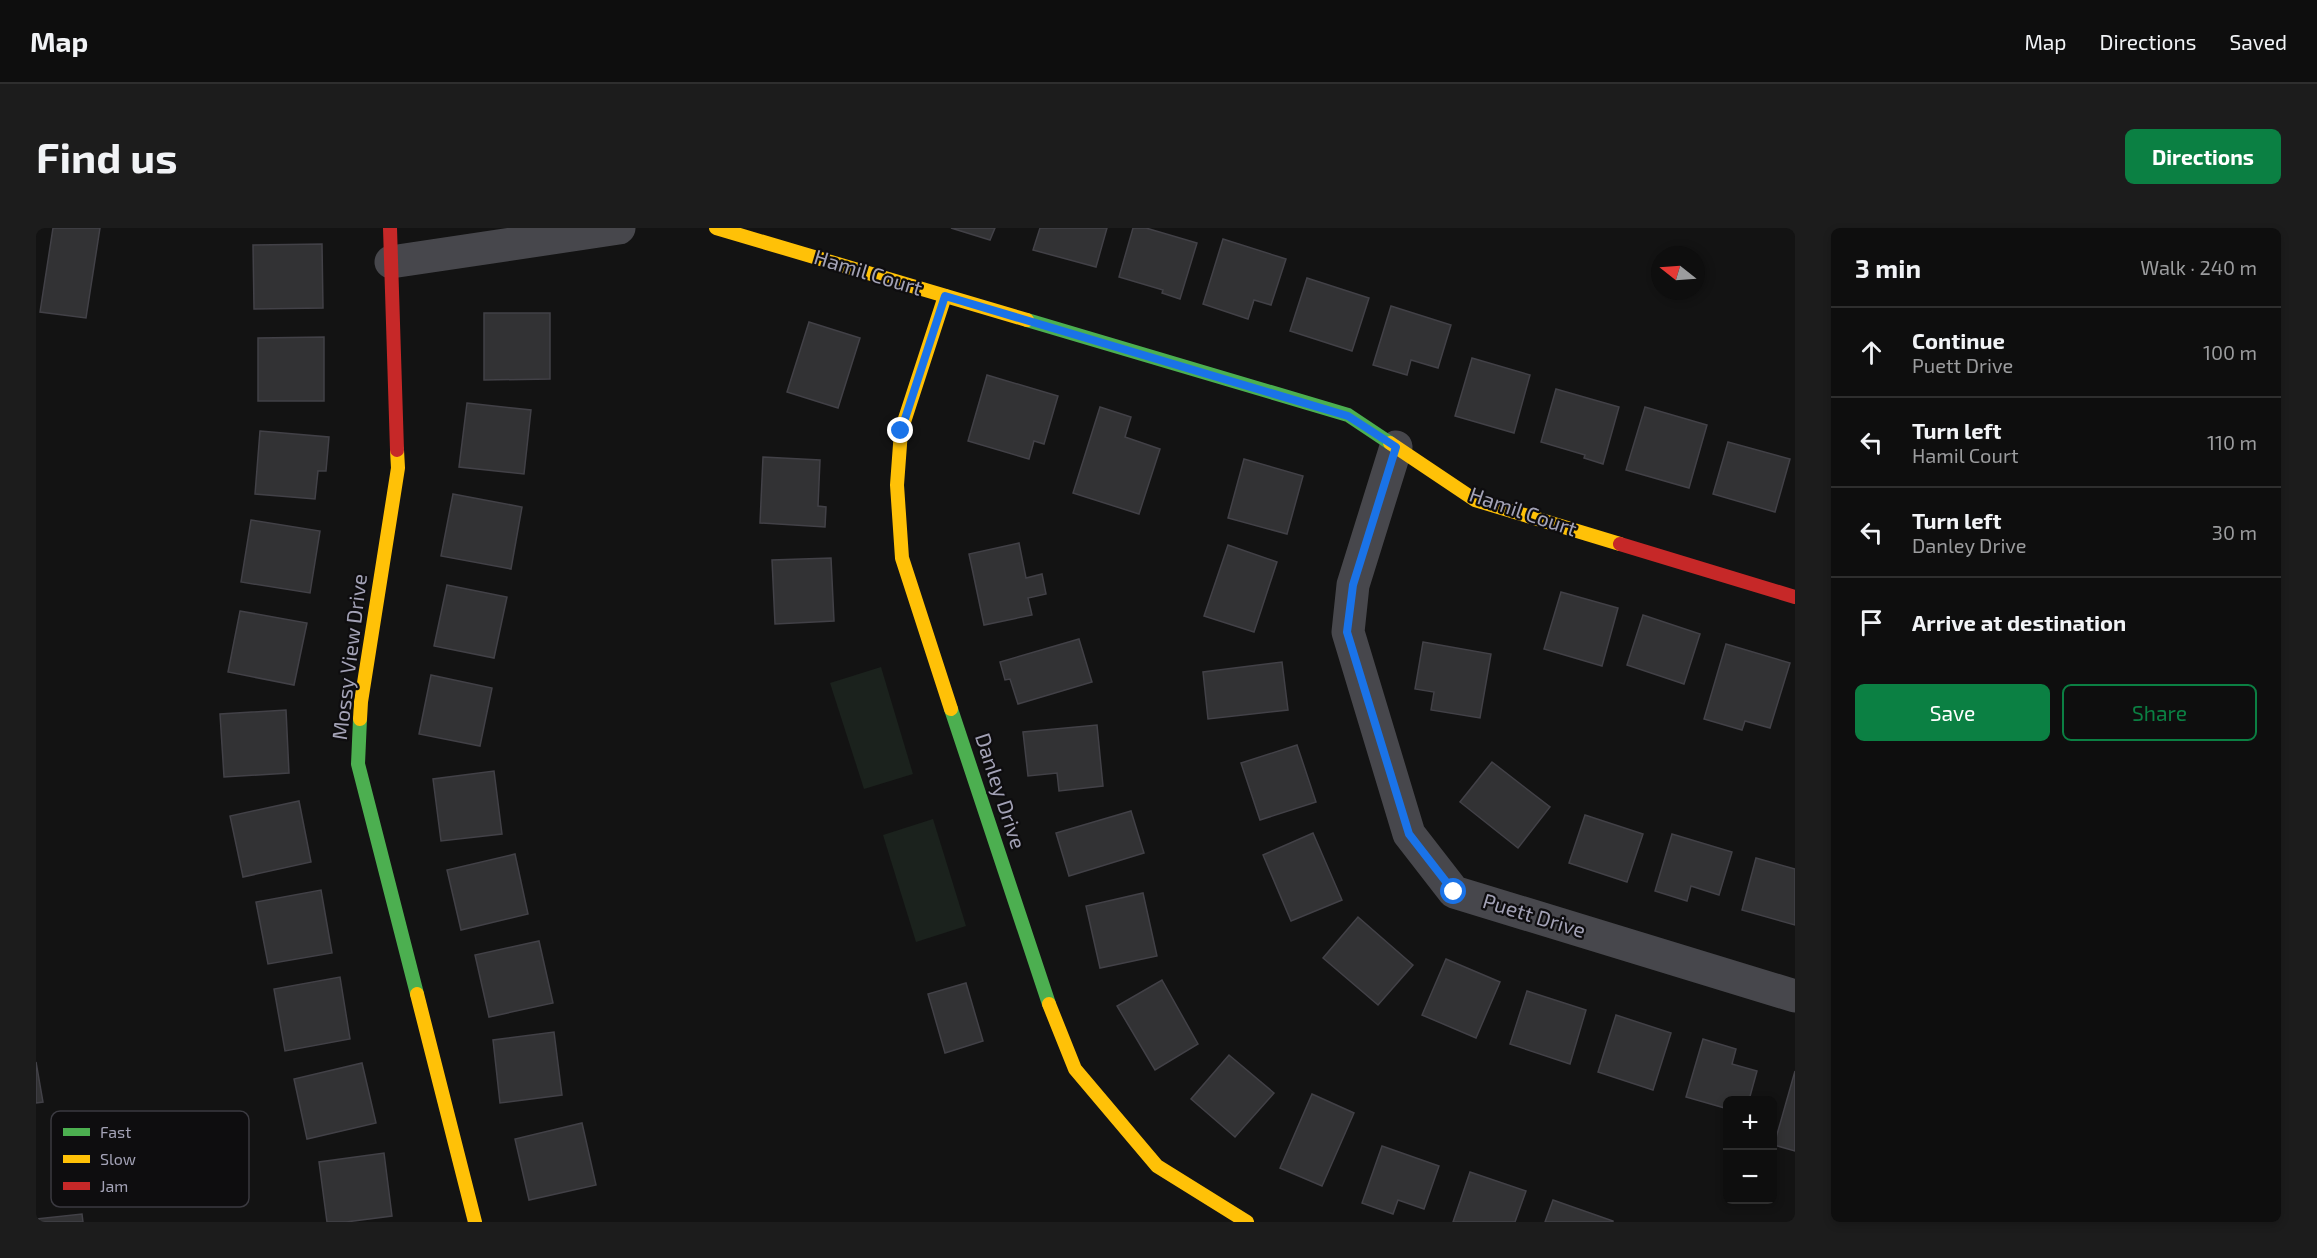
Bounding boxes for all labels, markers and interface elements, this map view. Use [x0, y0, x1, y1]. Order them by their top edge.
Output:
text: Map [30, 24, 88, 58]
text: Map [2024, 29, 2067, 54]
text: Directions [2100, 29, 2196, 54]
text: Saved [2229, 29, 2287, 54]
button: Directions [2125, 129, 2281, 184]
text: Find us [36, 131, 178, 181]
street label: Hamil Court [811, 243, 926, 300]
north arrow [1651, 246, 1705, 300]
text: 3 min [1855, 252, 1921, 283]
text: Walk · 240 m [2140, 255, 2257, 279]
text: Continue [1912, 327, 2005, 353]
icon: ahead [1855, 336, 1888, 369]
text: 100 m [2203, 340, 2257, 364]
text: Puett Drive [1912, 353, 2013, 377]
route end [887, 417, 913, 443]
text: Turn left [1912, 417, 2001, 443]
icon: left [1855, 426, 1888, 459]
text: 110 m [2207, 430, 2257, 454]
text: Hamil Court [1912, 443, 2019, 467]
street label: Hamil Court [1467, 481, 1580, 541]
text: Turn left [1912, 507, 2001, 533]
icon: left [1855, 516, 1888, 549]
text: 30 m [2212, 520, 2257, 544]
text: Danley Drive [1912, 533, 2027, 557]
street label: Mossy View Drive [326, 572, 371, 741]
icon: arrive [1855, 606, 1888, 639]
text: Arrive at destination [1912, 609, 2126, 635]
button: Save [1855, 684, 2050, 741]
button: Share [2062, 684, 2257, 741]
street label: Danley Drive [971, 729, 1032, 852]
route start [1440, 878, 1466, 904]
street label: Puett Drive [1480, 887, 1589, 942]
map controls [1723, 1096, 1777, 1204]
button: + [1723, 1096, 1777, 1150]
legend [51, 1111, 249, 1207]
text: Fast [100, 1122, 131, 1141]
text: Slow [100, 1149, 136, 1168]
button: − [1723, 1150, 1777, 1204]
text: Jam [100, 1176, 128, 1195]

